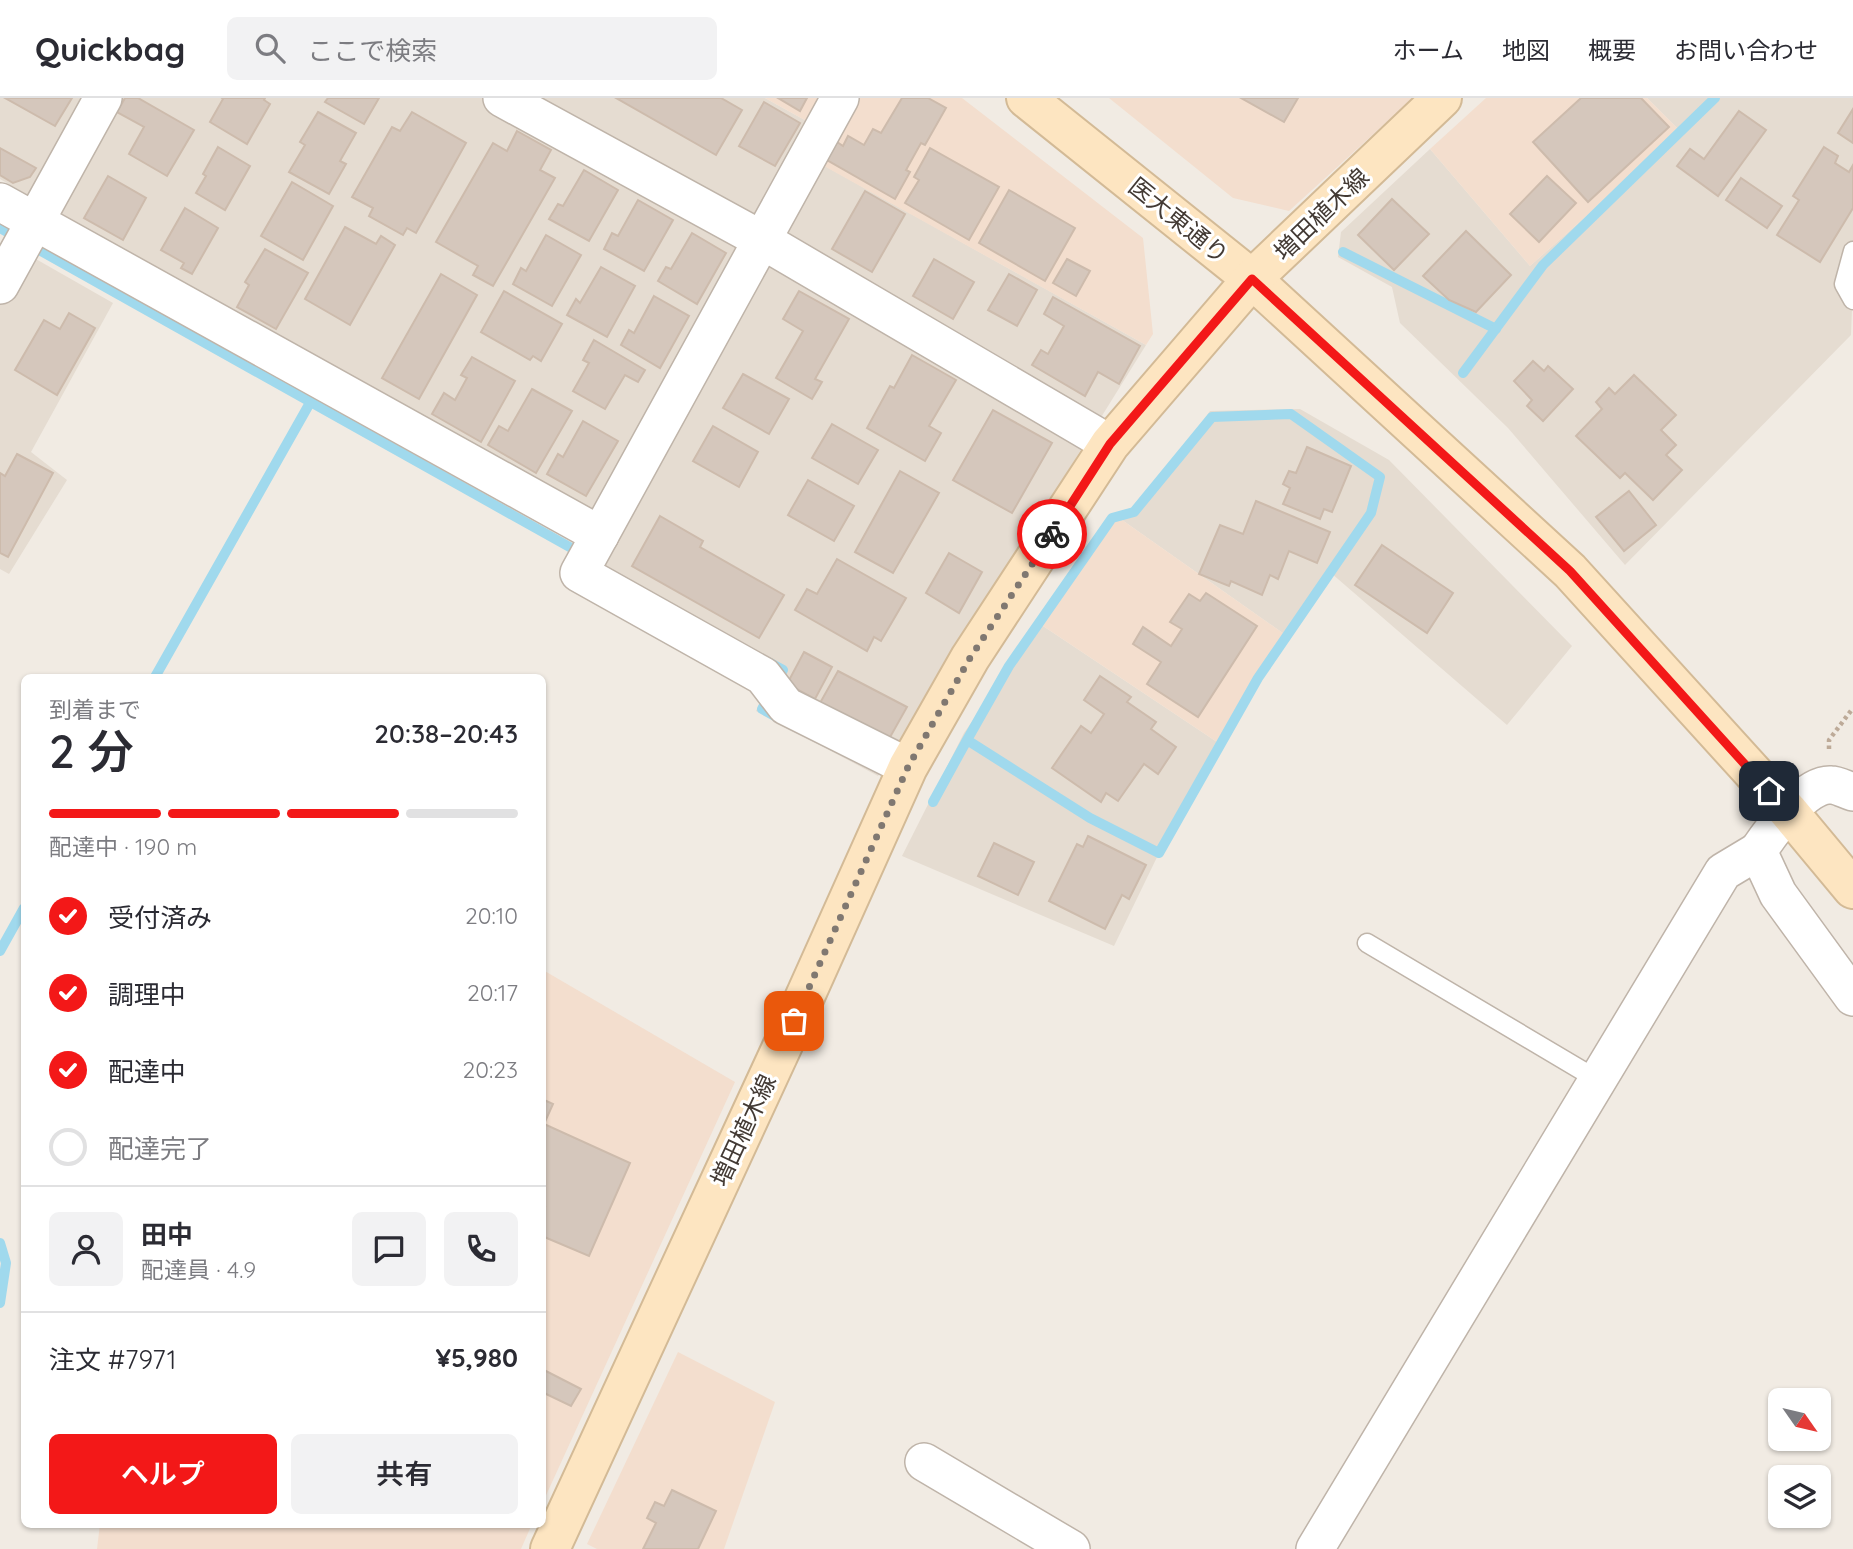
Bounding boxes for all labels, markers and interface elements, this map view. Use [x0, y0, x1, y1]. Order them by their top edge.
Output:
search box [227, 17, 717, 80]
text: Quickbag [35, 28, 185, 69]
icon: search [251, 29, 289, 67]
text: ここで検索 [307, 34, 437, 67]
text: ホーム [1393, 35, 1464, 65]
text: 地図 [1502, 35, 1550, 65]
text: 概要 [1588, 35, 1636, 65]
text: お問い合わせ [1674, 35, 1818, 65]
street label: 増田植木線 [1267, 162, 1375, 266]
street label: 医大東通り [1123, 171, 1235, 269]
courier [1017, 499, 1087, 569]
icon: bike [1033, 515, 1071, 553]
text: 到着まで [49, 695, 141, 724]
text: 20:38–20:43 [374, 717, 518, 750]
text: 2 分 [49, 722, 134, 780]
pin [1739, 761, 1799, 821]
icon: home [1750, 772, 1788, 810]
text: 配達中 · 190 m [49, 832, 197, 861]
icon: check [49, 897, 87, 935]
text: 受付済み [108, 901, 212, 934]
text: 20:10 [465, 901, 518, 930]
icon: check [49, 974, 87, 1012]
text: 調理中 [108, 978, 186, 1011]
text: 20:17 [467, 978, 518, 1007]
pin [764, 991, 824, 1051]
icon: bag [775, 1002, 813, 1040]
icon: check [49, 1051, 87, 1089]
text: 配達中 [108, 1055, 186, 1088]
text: 20:23 [462, 1055, 518, 1084]
street label: 増田植木線 [704, 1069, 782, 1191]
text: 配達完了 [108, 1132, 212, 1165]
button: person [49, 1212, 123, 1286]
button: chat [352, 1212, 426, 1286]
button: phone [444, 1212, 518, 1286]
text: 田中 [141, 1218, 193, 1251]
text: 配達員 · 4.9 [141, 1255, 256, 1284]
text: ¥5,980 [435, 1341, 518, 1374]
text: 注文 #7971 [49, 1343, 176, 1376]
north arrow [1768, 1388, 1830, 1451]
map controls [1768, 1388, 1831, 1528]
button: ヘルプ [49, 1434, 277, 1514]
button: 共有 [291, 1434, 518, 1514]
button: layers [1768, 1465, 1831, 1528]

